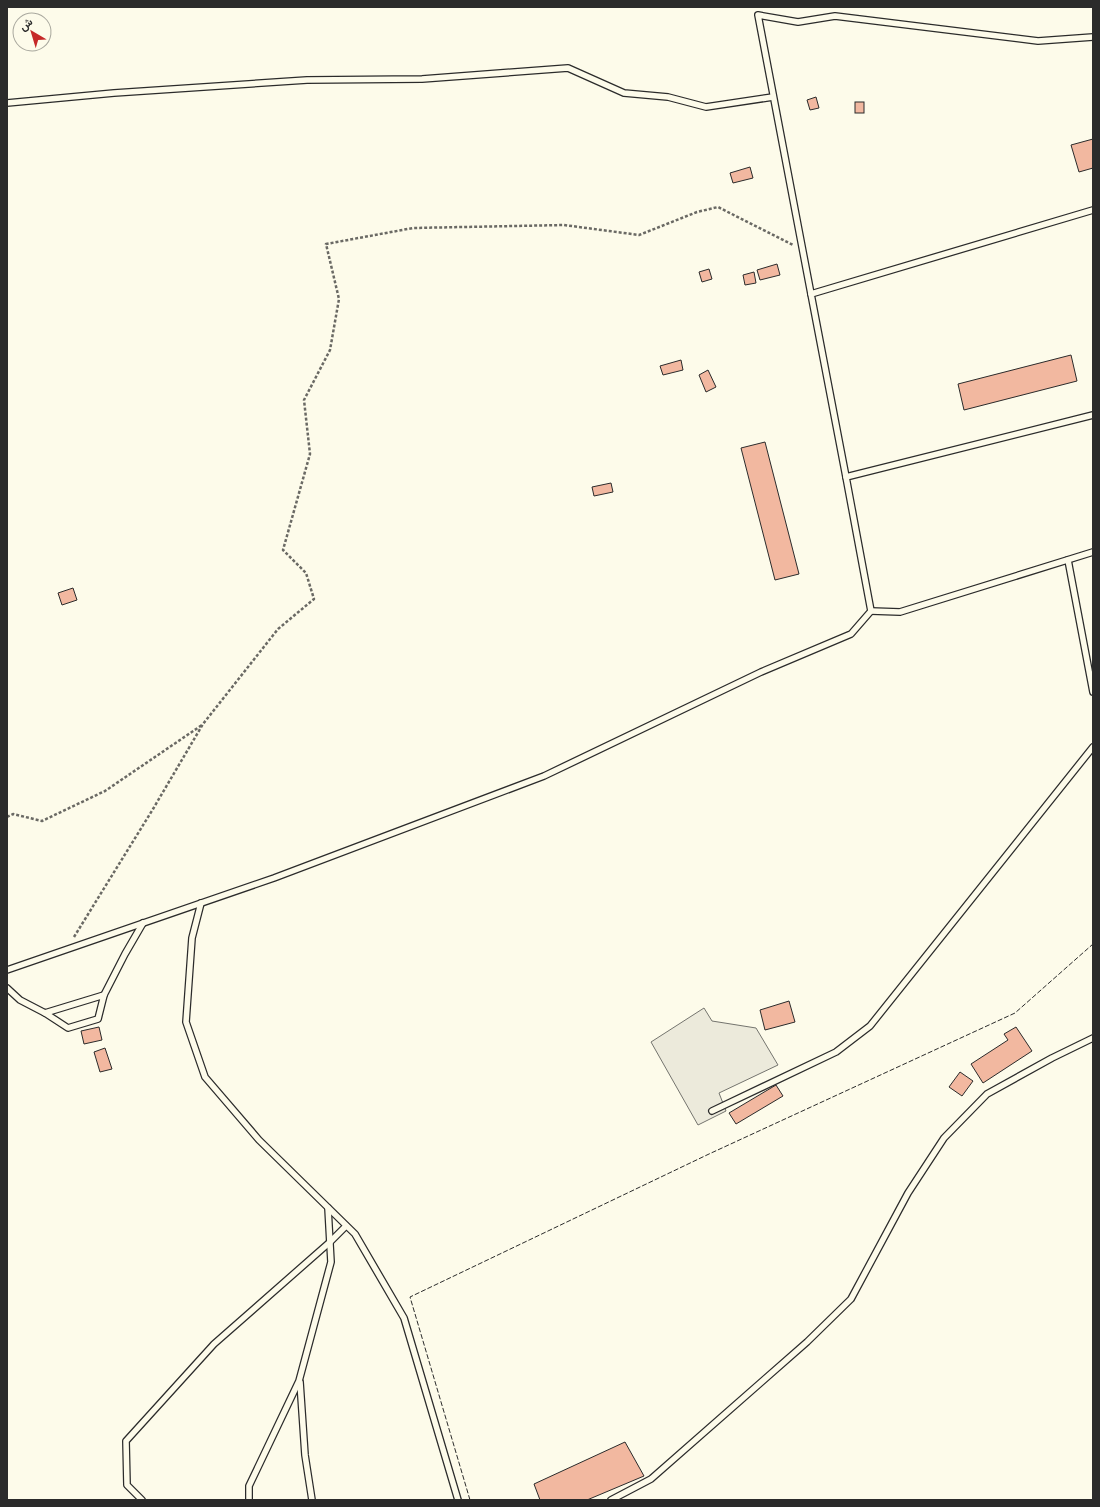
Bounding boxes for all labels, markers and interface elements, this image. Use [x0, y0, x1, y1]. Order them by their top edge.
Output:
north arrow [12, 12, 52, 52]
text: ش [17, 15, 35, 34]

